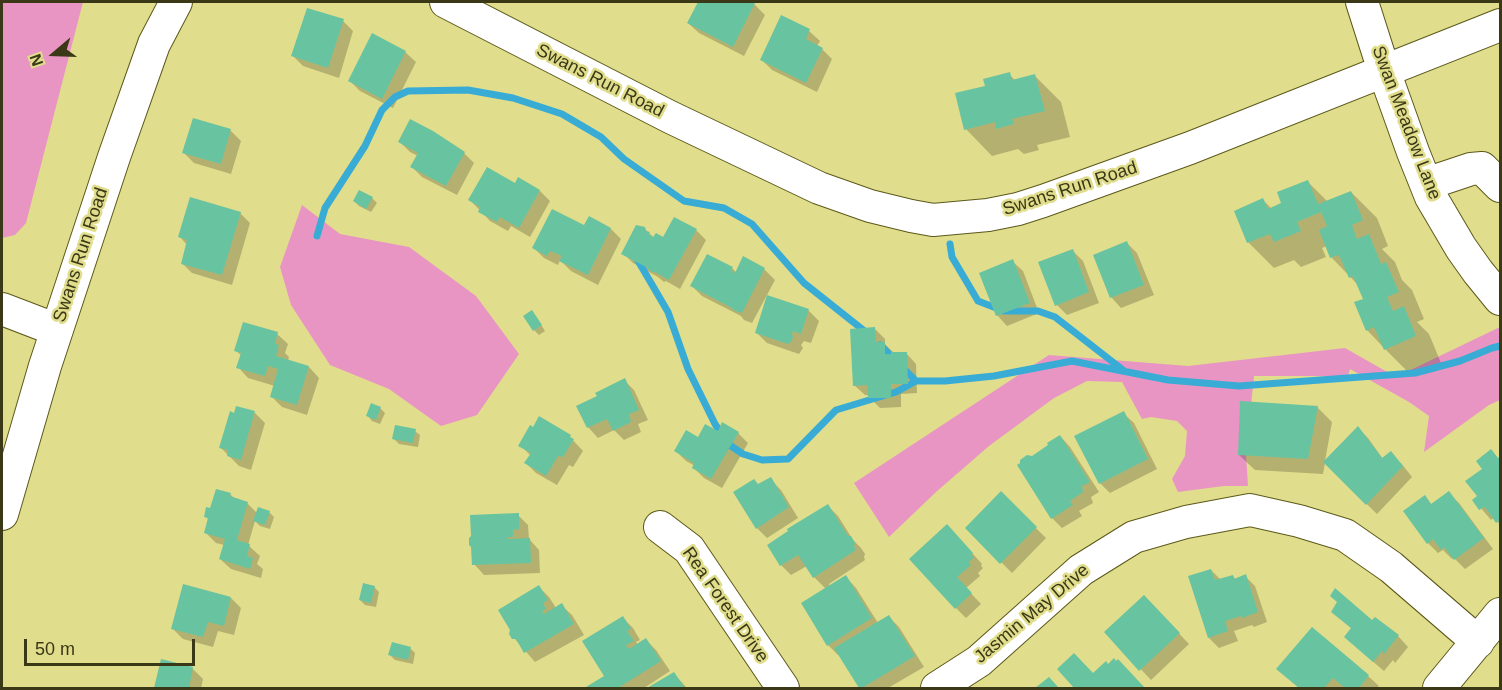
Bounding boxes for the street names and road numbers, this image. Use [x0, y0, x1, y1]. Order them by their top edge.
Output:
street label: Swans Run Road [533, 40, 667, 122]
street label: Swan Meadow Lane [1367, 43, 1445, 203]
street label: Swans Run Road [1000, 157, 1140, 221]
street label: Swans Run Road [49, 185, 113, 325]
street label: Rea Forest Drive [677, 543, 773, 667]
street label: Jasmin May Drive [970, 560, 1094, 668]

